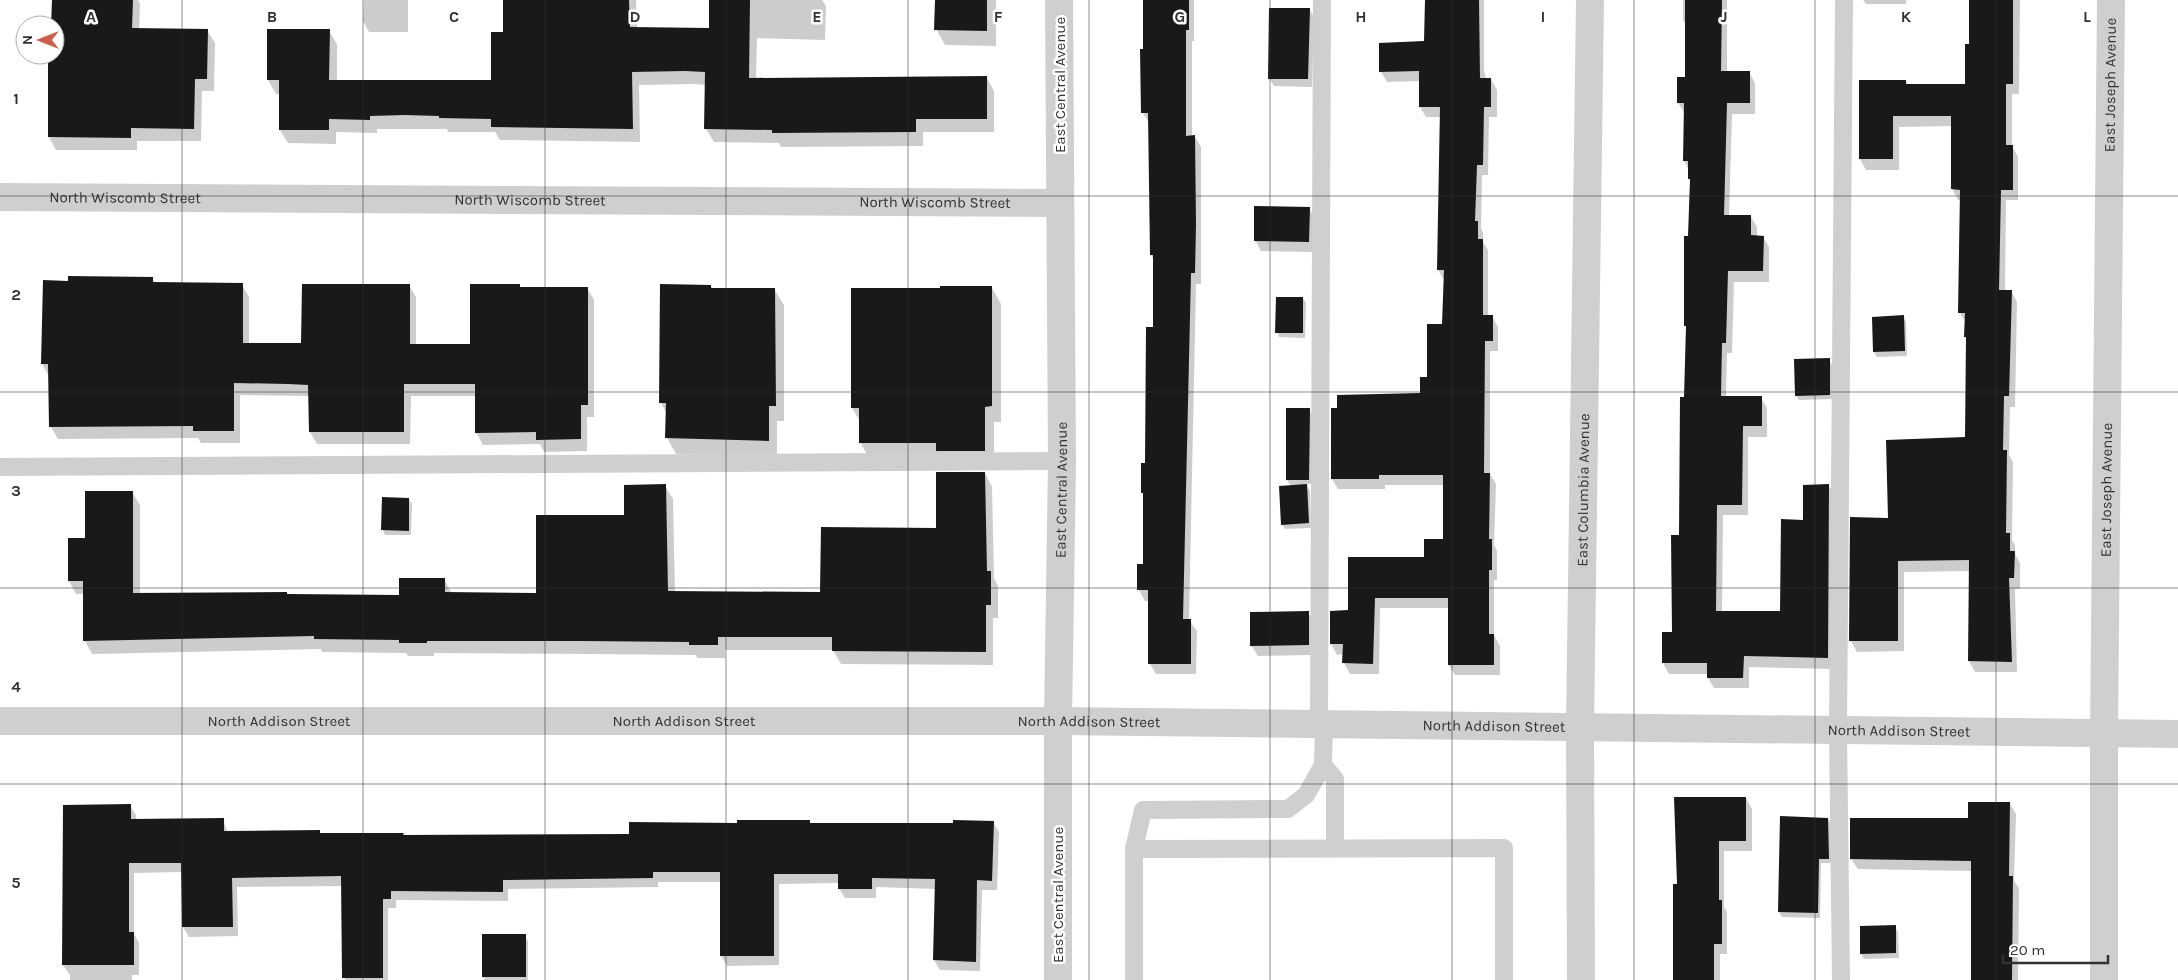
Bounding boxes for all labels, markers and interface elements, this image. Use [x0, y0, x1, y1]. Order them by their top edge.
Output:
text: A [86, 7, 96, 26]
text: B [267, 7, 277, 26]
text: C [449, 7, 459, 26]
text: D [630, 7, 641, 26]
text: E [812, 7, 822, 26]
text: F [994, 7, 1003, 26]
text: G [1175, 7, 1185, 26]
text: H [1355, 7, 1367, 26]
text: I [1541, 7, 1545, 26]
text: J [1720, 7, 1728, 26]
text: K [1901, 7, 1912, 26]
text: L [2083, 7, 2091, 26]
north arrow [15, 15, 65, 65]
street label: East Central Avenue [1051, 17, 1069, 153]
street label: East Joseph Avenue [2101, 18, 2120, 152]
text: N [19, 35, 36, 45]
text: 1 [13, 89, 19, 108]
street label: North Wiscomb Street [49, 188, 201, 207]
street label: North Wiscomb Street [454, 191, 606, 209]
street label: North Wiscomb Street [859, 193, 1011, 212]
text: 2 [11, 285, 21, 304]
street label: East Columbia Avenue [1573, 413, 1593, 567]
street label: East Central Avenue [1052, 422, 1071, 558]
street label: East Joseph Avenue [2097, 423, 2116, 557]
text: 3 [11, 481, 21, 500]
text: 4 [11, 677, 21, 696]
street label: North Addison Street [208, 712, 351, 730]
street label: North Addison Street [613, 712, 756, 730]
street label: North Addison Street [1018, 712, 1161, 731]
street label: North Addison Street [1422, 716, 1566, 736]
street label: North Addison Street [1827, 721, 1971, 741]
street label: East Central Avenue [1049, 827, 1067, 963]
text: 5 [11, 873, 21, 892]
scale bar [2003, 932, 2108, 964]
text: 20 m [2010, 941, 2045, 959]

